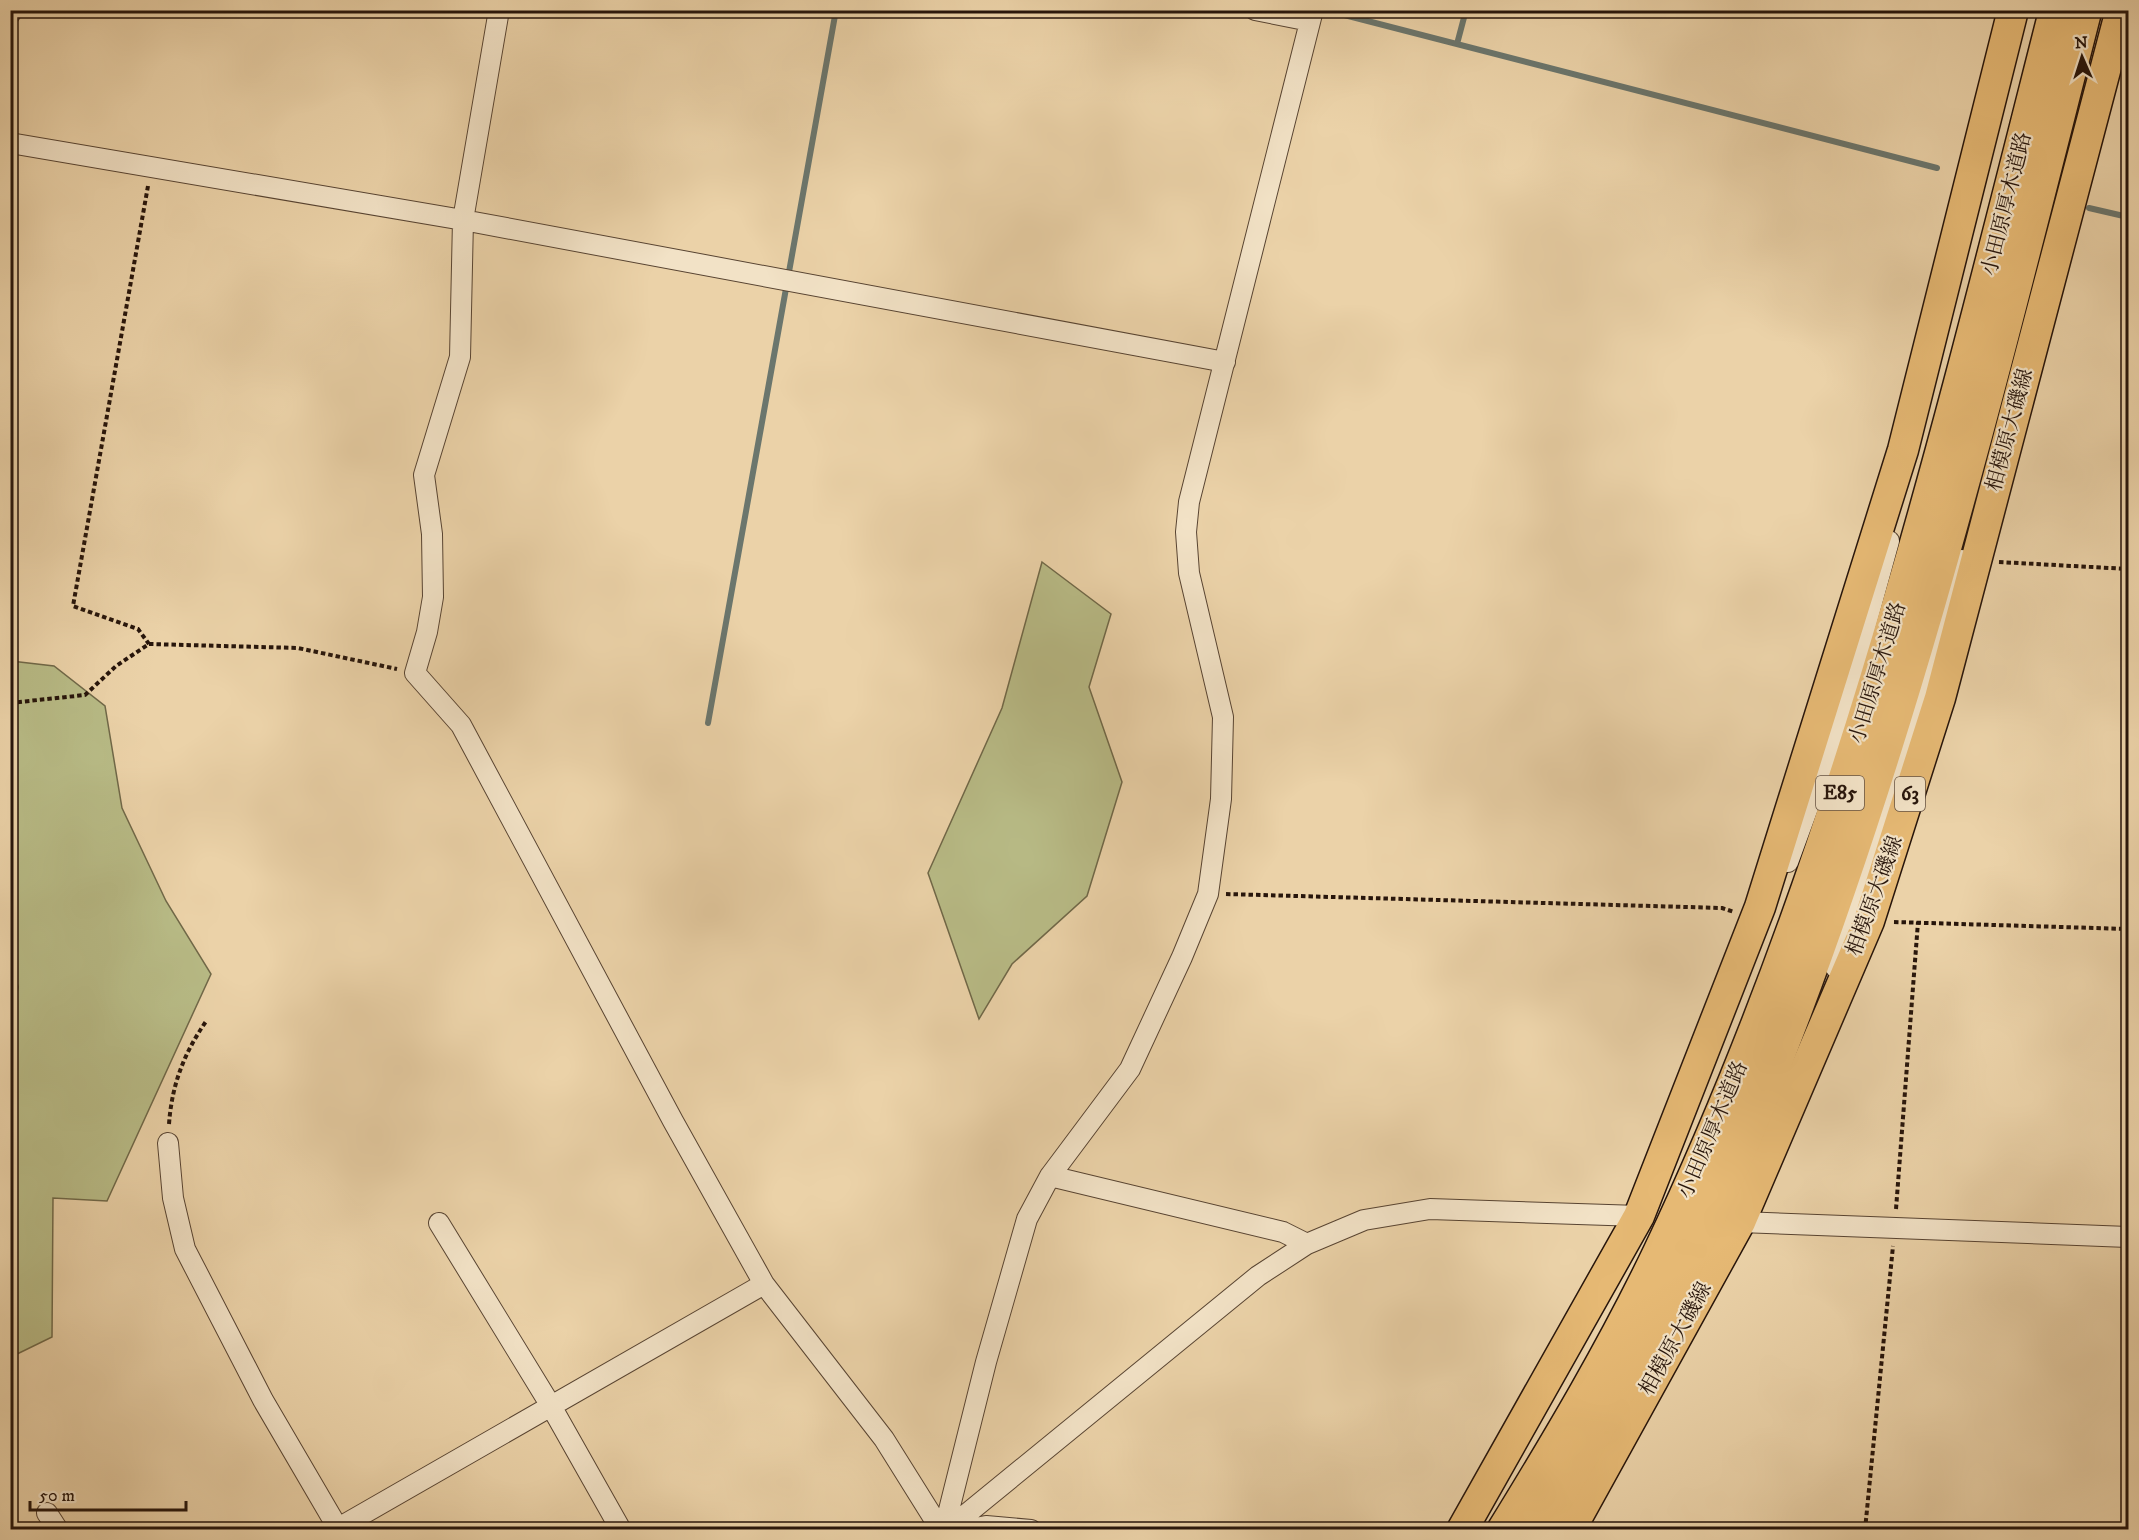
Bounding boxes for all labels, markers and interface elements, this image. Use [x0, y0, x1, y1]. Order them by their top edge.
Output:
north arrow [2052, 27, 2112, 87]
text: N [2074, 33, 2088, 53]
street label: 小田原厚木道路 [1977, 130, 2037, 278]
street label: 相模原大磯線 [1981, 366, 2039, 494]
street label: 小田原厚木道路 [1844, 599, 1912, 747]
road number: E85 [1816, 776, 1864, 810]
road number: 63 [1895, 777, 1925, 811]
street label: 相模原大磯線 [1841, 832, 1909, 960]
street label: 小田原厚木道路 [1672, 1057, 1754, 1203]
street label: 相模原大磯線 [1634, 1278, 1718, 1400]
scale bar [30, 1474, 186, 1512]
text: 50 m [39, 1485, 75, 1507]

